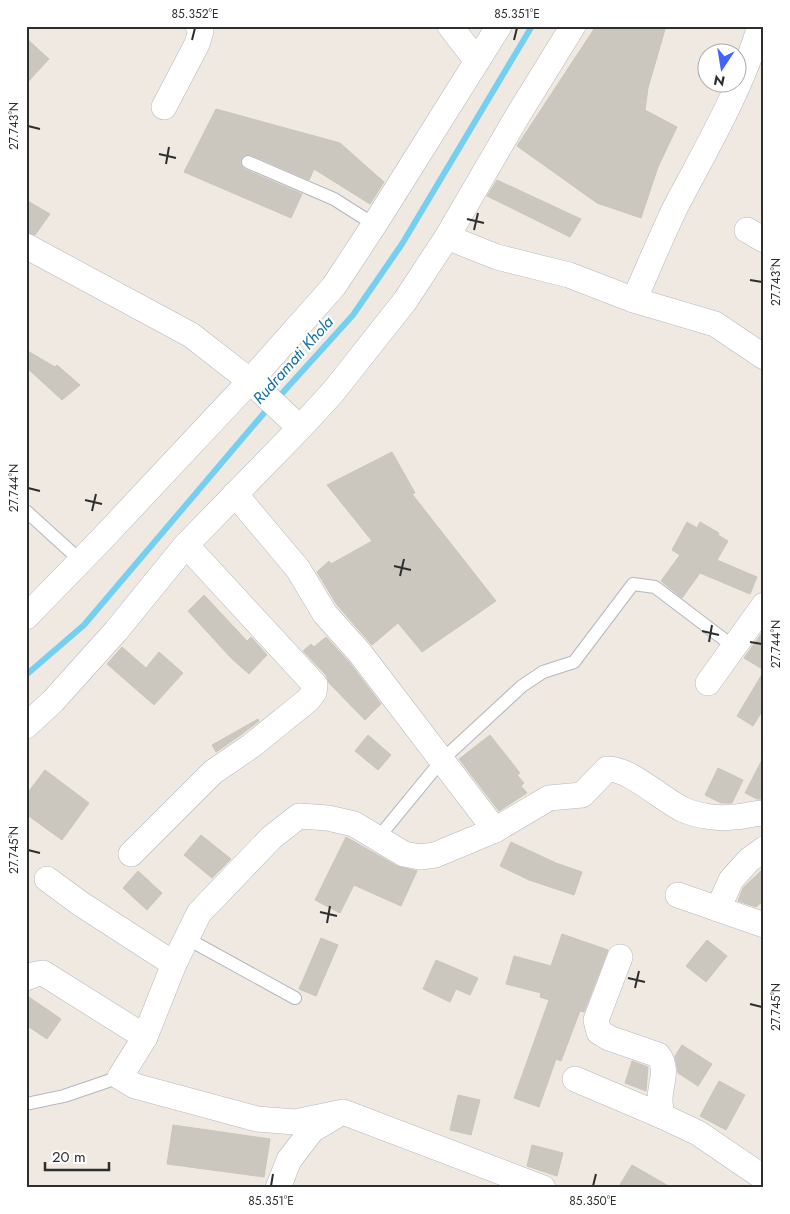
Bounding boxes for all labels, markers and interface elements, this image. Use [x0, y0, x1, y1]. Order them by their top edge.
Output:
text: 85.352°E [171, 5, 219, 23]
text: 85.351°E [494, 5, 540, 23]
north arrow [698, 42, 748, 92]
text: N [712, 70, 727, 92]
text: 27.743°N [5, 102, 23, 150]
text: 27.743°N [767, 258, 785, 306]
water label: Rudramati Khola [247, 311, 339, 409]
text: 27.744°N [5, 464, 23, 512]
text: 27.744°N [767, 620, 785, 668]
text: 27.745°N [5, 826, 23, 874]
text: 27.745°N [767, 983, 785, 1031]
scale bar [45, 1139, 109, 1171]
text: 20 m [52, 1146, 86, 1168]
text: 85.351°E [248, 1192, 294, 1210]
text: 85.350°E [569, 1192, 617, 1210]

